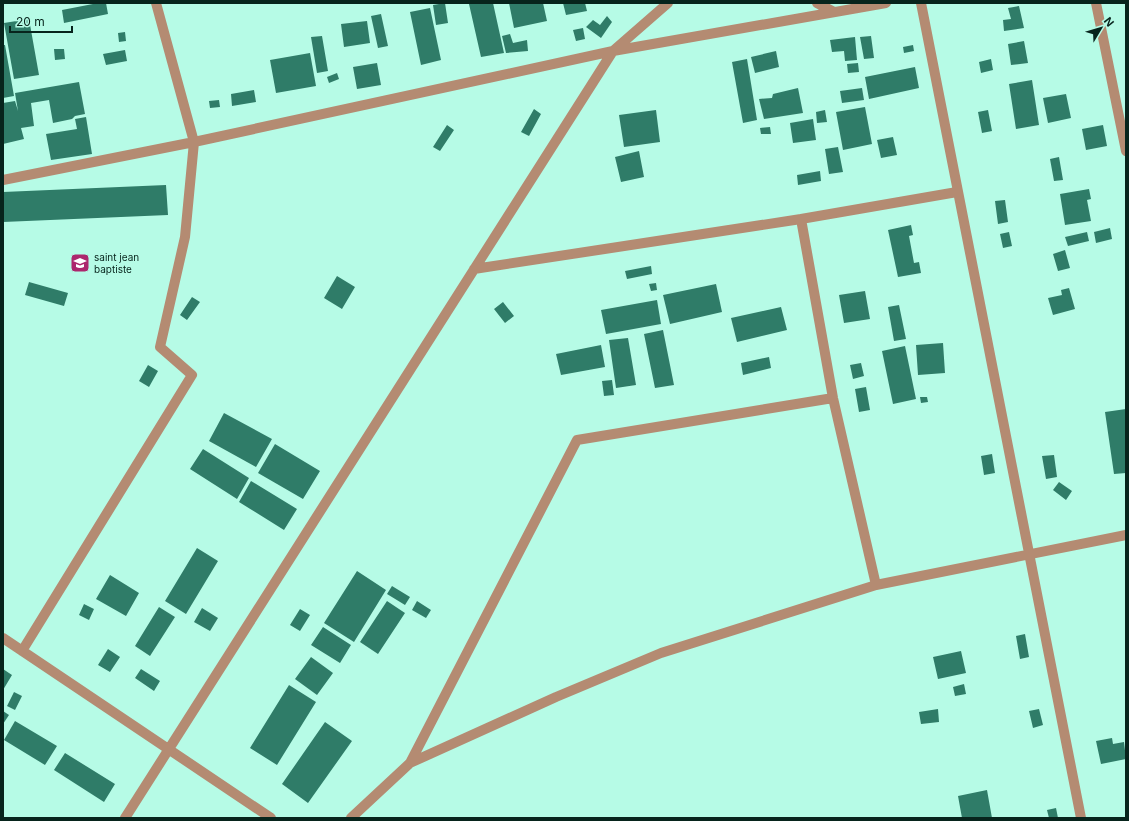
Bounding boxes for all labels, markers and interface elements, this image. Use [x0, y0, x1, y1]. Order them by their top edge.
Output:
scale bar [10, 8, 72, 34]
north arrow [1081, 8, 1121, 48]
text: 20 m [16, 14, 45, 29]
text: N [1101, 14, 1117, 29]
place label: saint jean baptiste [94, 251, 139, 275]
school or university icon: saint jean baptiste [69, 252, 91, 274]

